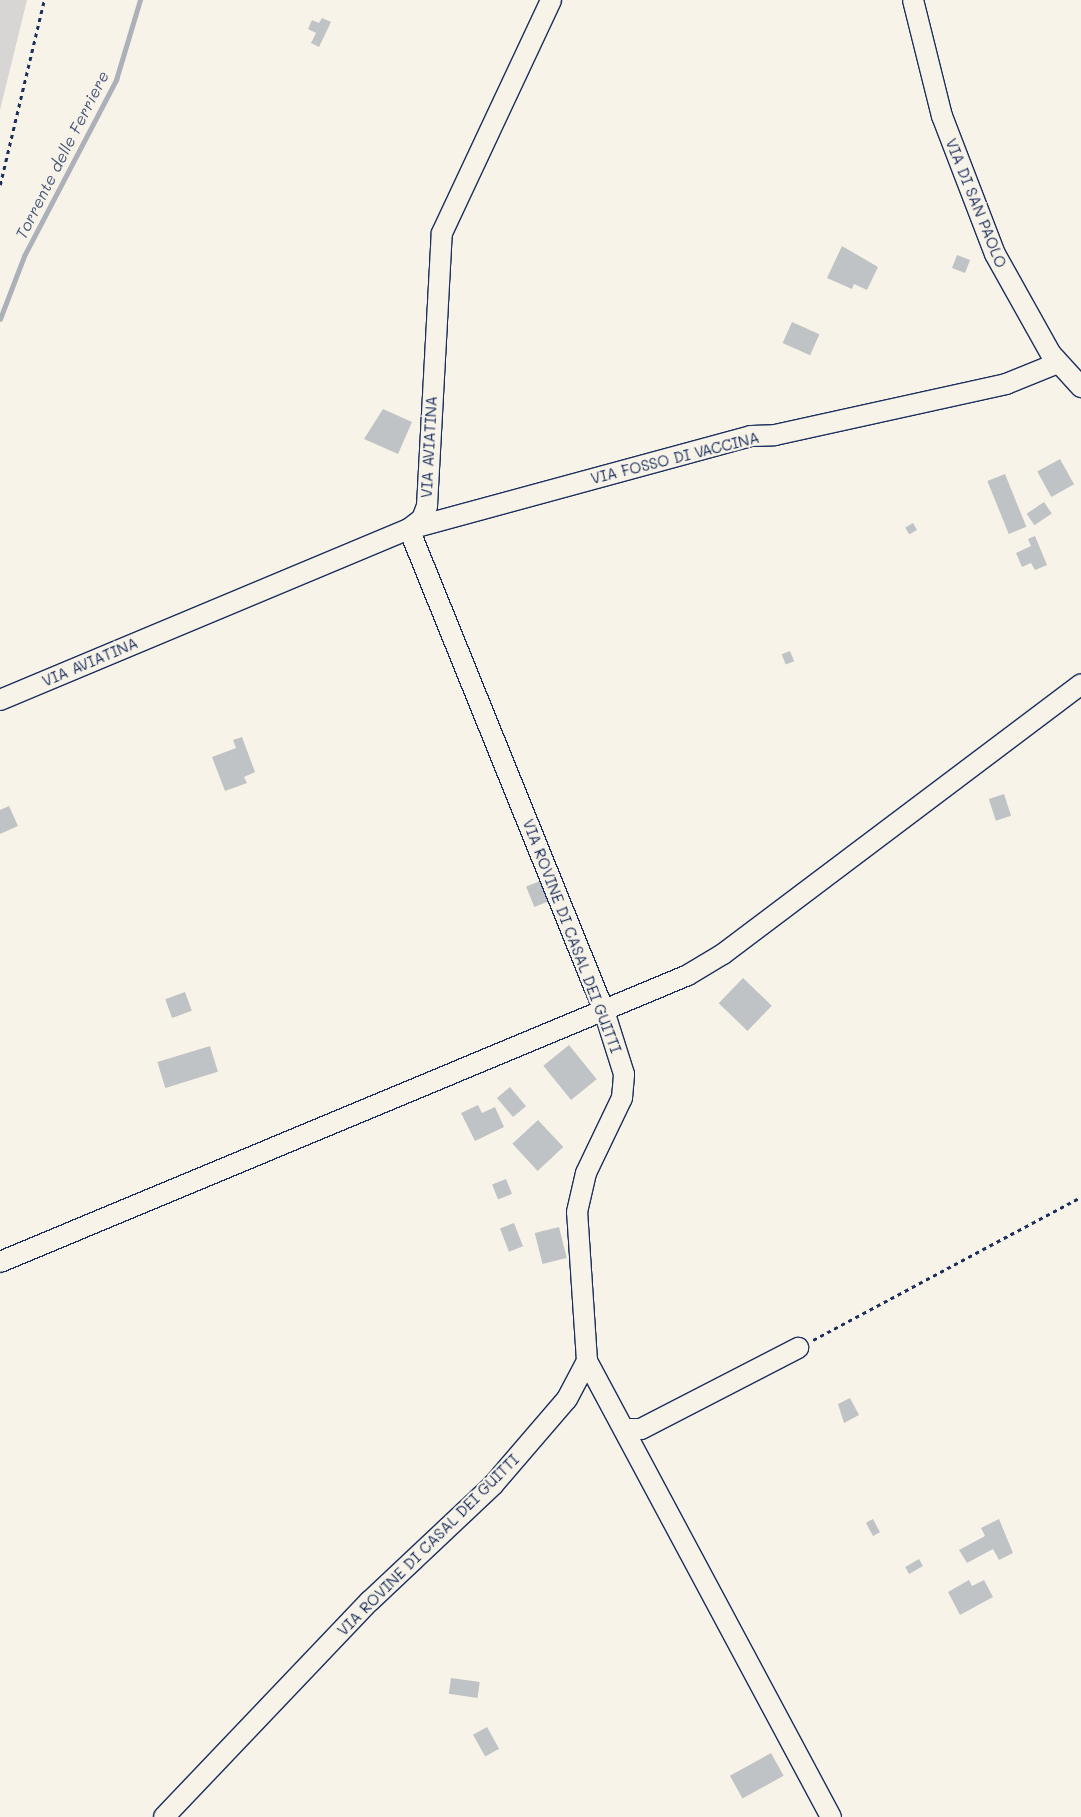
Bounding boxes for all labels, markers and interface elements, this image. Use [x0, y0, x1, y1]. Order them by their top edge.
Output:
water label: Torrente delle Ferriere [11, 68, 113, 242]
street label: VIA DI SAN PAOLO [942, 136, 1010, 270]
street label: VIA AVIATINA [417, 395, 441, 499]
street label: VIA FOSSO DI VACCINA [589, 428, 761, 488]
street label: VIA AVIATINA [39, 634, 141, 690]
street label: VIA ROVINE DI CASAL DEI GUITTI [519, 817, 625, 1055]
street label: VIA ROVINE DI CASAL DEI GUITTI [334, 1451, 522, 1639]

